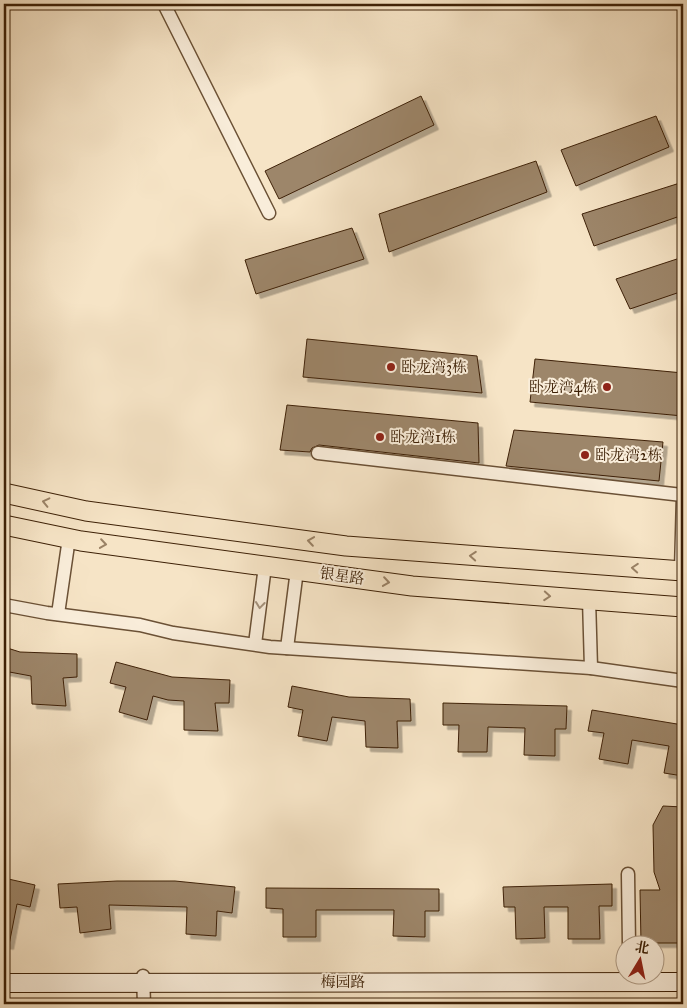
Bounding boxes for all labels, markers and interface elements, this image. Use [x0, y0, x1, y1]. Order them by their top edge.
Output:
place label: 卧龙湾3栋 [401, 358, 467, 376]
marker: 卧龙湾3栋 [385, 361, 397, 373]
place label: 卧龙湾4栋 [529, 378, 597, 396]
marker: 卧龙湾4栋 [601, 381, 613, 393]
place label: 卧龙湾1栋 [390, 428, 456, 446]
marker: 卧龙湾1栋 [374, 431, 386, 443]
place label: 卧龙湾2栋 [595, 446, 662, 464]
marker: 卧龙湾2栋 [579, 449, 591, 461]
one-way arrow [42, 497, 51, 508]
one-way arrow [306, 537, 315, 547]
one-way arrow [100, 538, 108, 549]
one-way arrow [468, 551, 476, 562]
one-way arrow [630, 562, 638, 573]
street label: 银星路 [318, 564, 366, 588]
one-way arrow [382, 576, 390, 587]
one-way arrow [544, 590, 552, 601]
one-way arrow [256, 601, 266, 609]
north arrow [614, 936, 664, 986]
text: 北 [634, 938, 651, 957]
street label: 梅园路 [320, 973, 366, 991]

